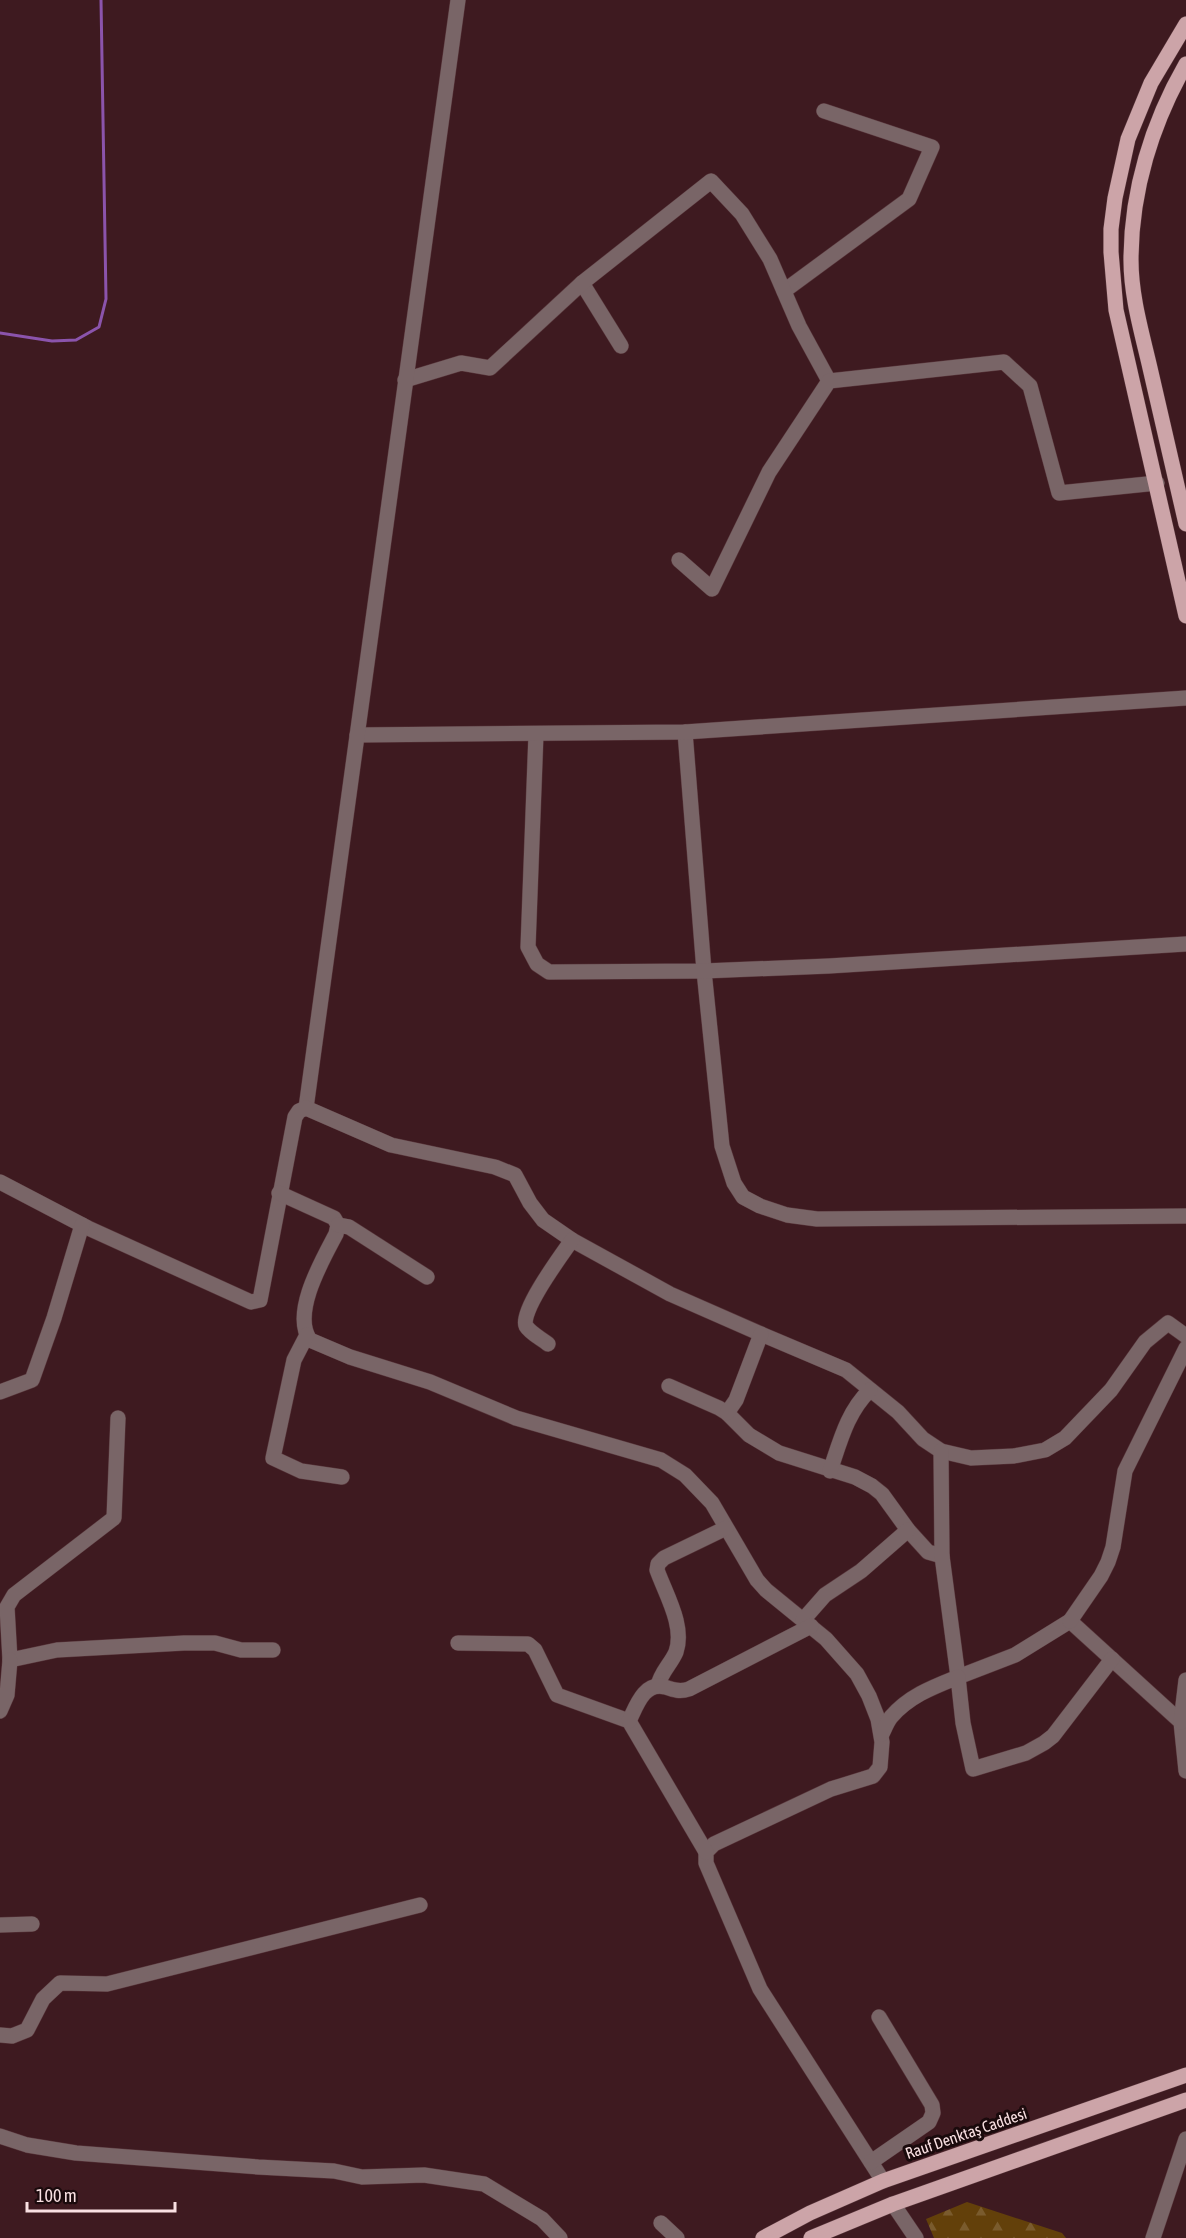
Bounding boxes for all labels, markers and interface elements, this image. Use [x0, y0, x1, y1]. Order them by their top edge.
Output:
street label: Rauf Denktaş Caddesi [903, 2104, 1029, 2163]
scale bar [27, 2175, 176, 2213]
text: 100 m [36, 2185, 77, 2206]

